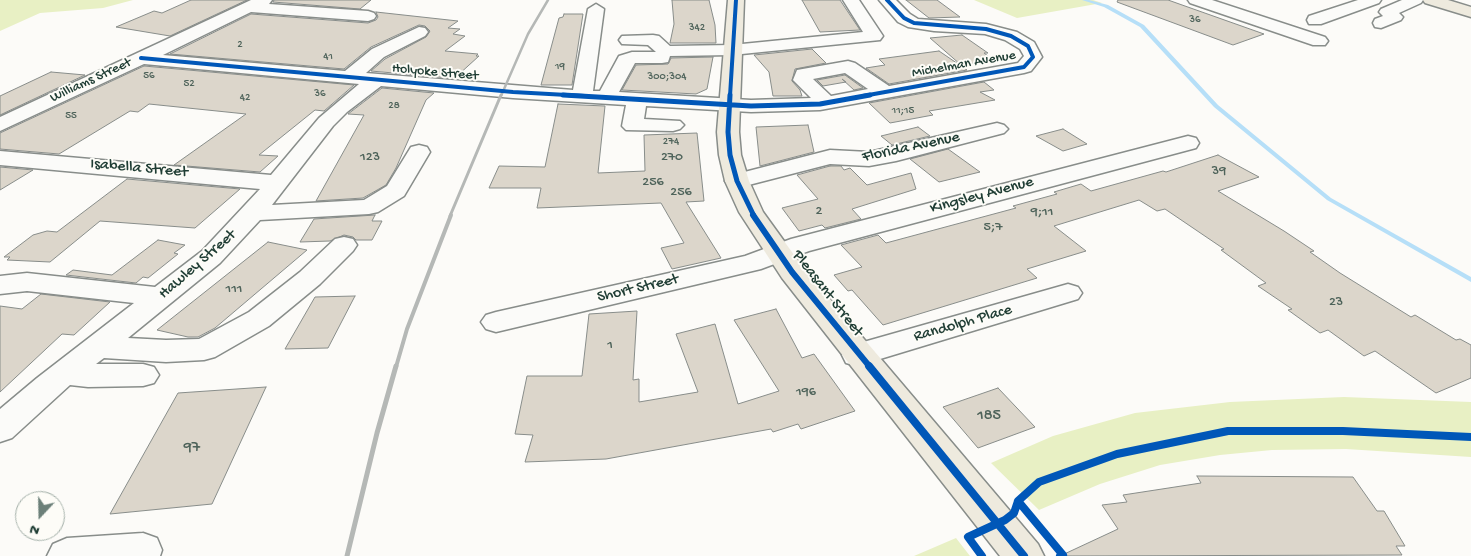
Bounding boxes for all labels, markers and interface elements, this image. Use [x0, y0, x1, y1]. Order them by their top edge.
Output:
house number: 36 [1189, 13, 1201, 27]
house number: 342 [689, 21, 705, 35]
house number: 2 [237, 38, 243, 52]
street label: Michelman Avenue [911, 48, 1017, 82]
house number: 41 [323, 50, 333, 64]
street label: Williams Street [48, 55, 134, 107]
house number: 19 [555, 60, 565, 74]
street label: Holyoke Street [391, 61, 479, 85]
house number: 56 [143, 69, 155, 83]
house number: 300;304 [648, 70, 686, 84]
house number: 52 [183, 77, 195, 91]
house number: 36 [314, 87, 326, 101]
house number: 42 [240, 91, 250, 105]
house number: 28 [388, 99, 400, 113]
house number: 11;15 [892, 104, 914, 118]
house number: 55 [65, 109, 77, 123]
street label: Florida Avenue [860, 128, 962, 168]
house number: 274 [663, 135, 679, 149]
house number: 123 [360, 150, 380, 166]
house number: 270 [661, 150, 683, 166]
street label: Isabella Street [89, 155, 189, 183]
house number: 39 [1212, 164, 1226, 180]
street label: Kingsley Avenue [928, 173, 1036, 219]
house number: 256 [642, 175, 664, 191]
house number: 256 [670, 185, 692, 201]
house number: 2 [816, 204, 822, 220]
house number: 9;11 [1031, 205, 1053, 221]
house number: 5;7 [983, 220, 1003, 236]
street label: Hawley Street [155, 226, 241, 304]
street label: Pleasant Street [787, 247, 867, 341]
street label: Short Street [595, 270, 681, 308]
house number: 111 [226, 282, 242, 298]
house number: 23 [1329, 295, 1343, 311]
street label: Randolph Place [912, 301, 1014, 347]
house number: 1 [607, 338, 613, 354]
house number: 196 [796, 385, 816, 401]
house number: 185 [977, 407, 1001, 427]
house number: 97 [184, 439, 200, 459]
north arrow [15, 491, 65, 541]
text: N [27, 520, 42, 539]

